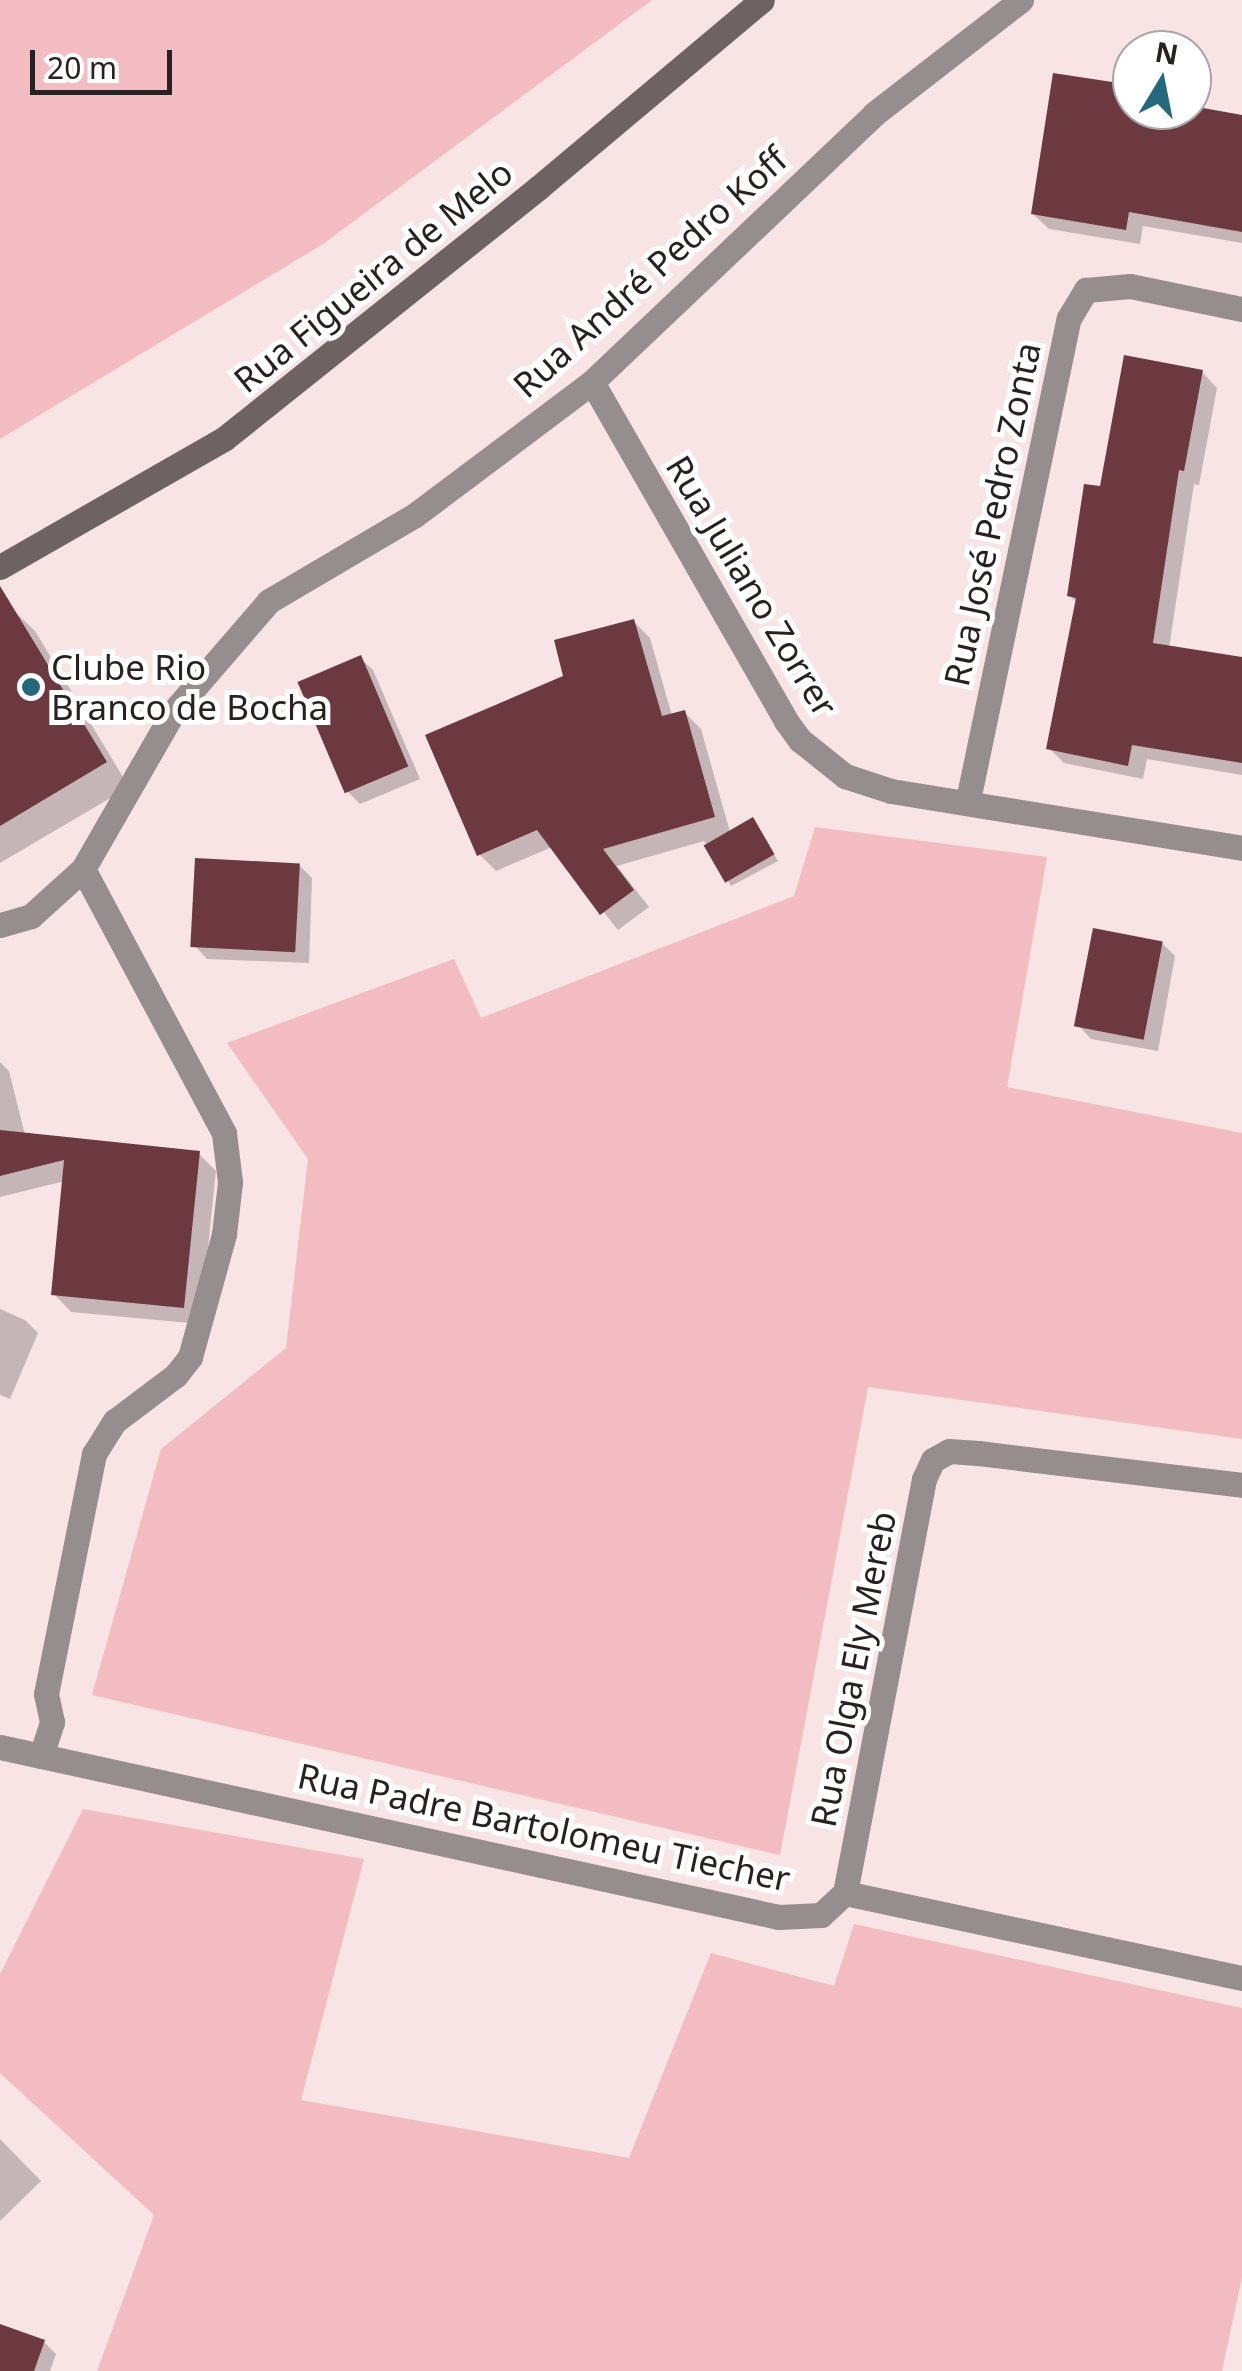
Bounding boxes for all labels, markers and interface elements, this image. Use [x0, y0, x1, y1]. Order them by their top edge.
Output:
scale bar [35, 30, 178, 92]
north arrow [1112, 30, 1212, 130]
text: N [1152, 32, 1181, 73]
text: 20 m [47, 47, 117, 88]
street label: Rua André Pedro Koff [505, 138, 795, 406]
street label: Rua Figueira de Melo [225, 151, 521, 401]
street label: Rua José Pedro Zonta [935, 338, 1049, 690]
street label: Rua Juliano Zorrer [658, 448, 846, 724]
place label: Clube Rio Branco de Bocha [51, 646, 328, 728]
marker: Clube Rio Branco de Bocha [20, 676, 42, 698]
street label: Rua Olga Ely Mereb [802, 1508, 904, 1830]
street label: Rua Padre Bartolomeu Tiecher [294, 1754, 794, 1900]

